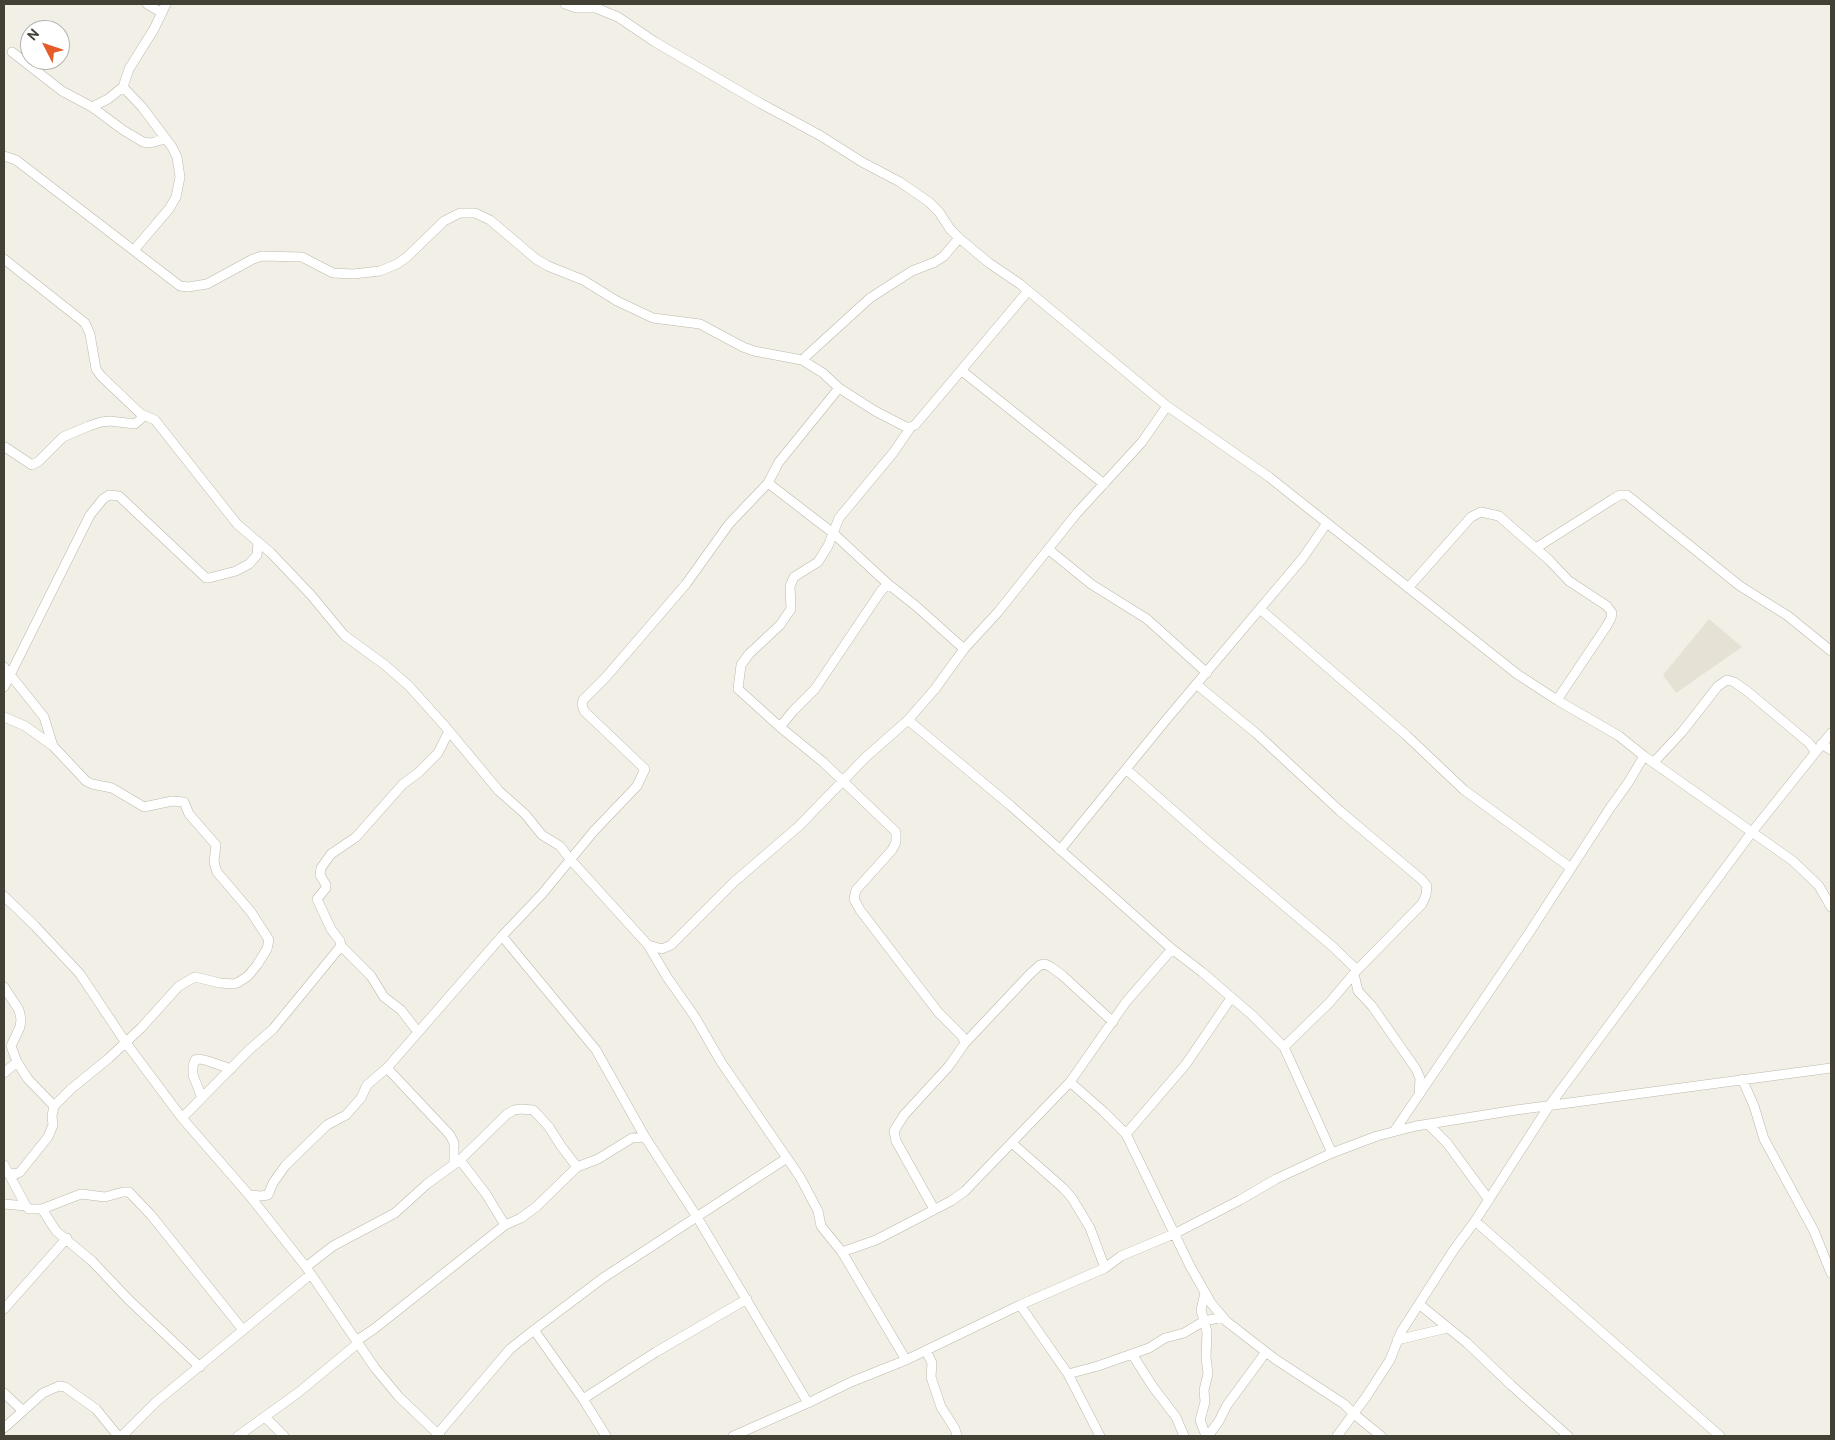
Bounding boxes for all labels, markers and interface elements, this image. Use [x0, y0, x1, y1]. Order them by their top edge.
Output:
north arrow [20, 20, 70, 70]
text: N [24, 26, 44, 45]

